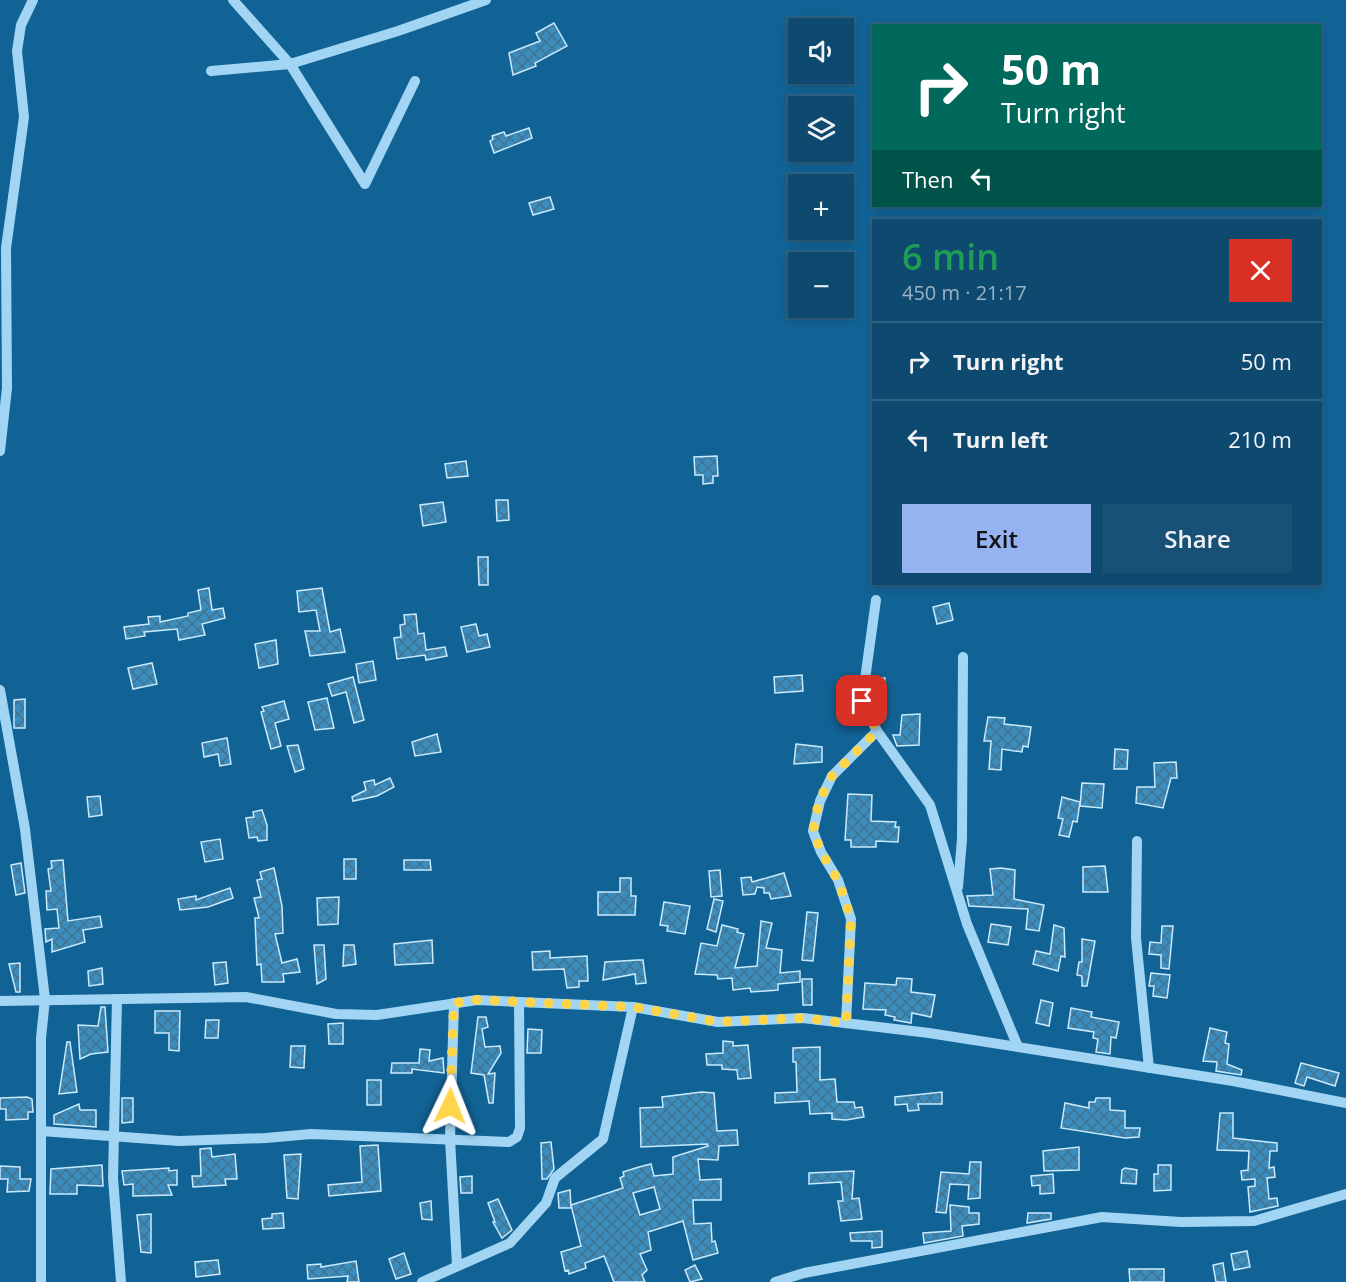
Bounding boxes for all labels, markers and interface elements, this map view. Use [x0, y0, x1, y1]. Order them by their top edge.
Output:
map controls [788, 18, 854, 318]
button: sound [788, 18, 854, 84]
text: 50 m [1001, 40, 1101, 97]
icon: right [902, 48, 980, 126]
text: Turn right [1001, 94, 1126, 131]
button: layers [788, 96, 854, 162]
icon: left [965, 162, 998, 195]
text: Then [902, 164, 953, 194]
button: + [788, 174, 854, 240]
text: 6 min [902, 232, 999, 281]
button: close [1229, 239, 1292, 302]
button: − [788, 252, 854, 318]
text: 450 m · 21:17 [902, 279, 1027, 306]
icon: right [902, 345, 935, 378]
text: Turn right [953, 346, 1064, 376]
text: 50 m [1241, 346, 1292, 376]
icon: left [902, 423, 935, 456]
text: Turn left [953, 424, 1048, 454]
text: 210 m [1228, 424, 1292, 454]
button: Exit [902, 504, 1091, 573]
button: Share [1103, 504, 1292, 573]
pin [836, 675, 887, 726]
icon: arrive [845, 684, 878, 717]
position arrow [418, 1074, 482, 1138]

